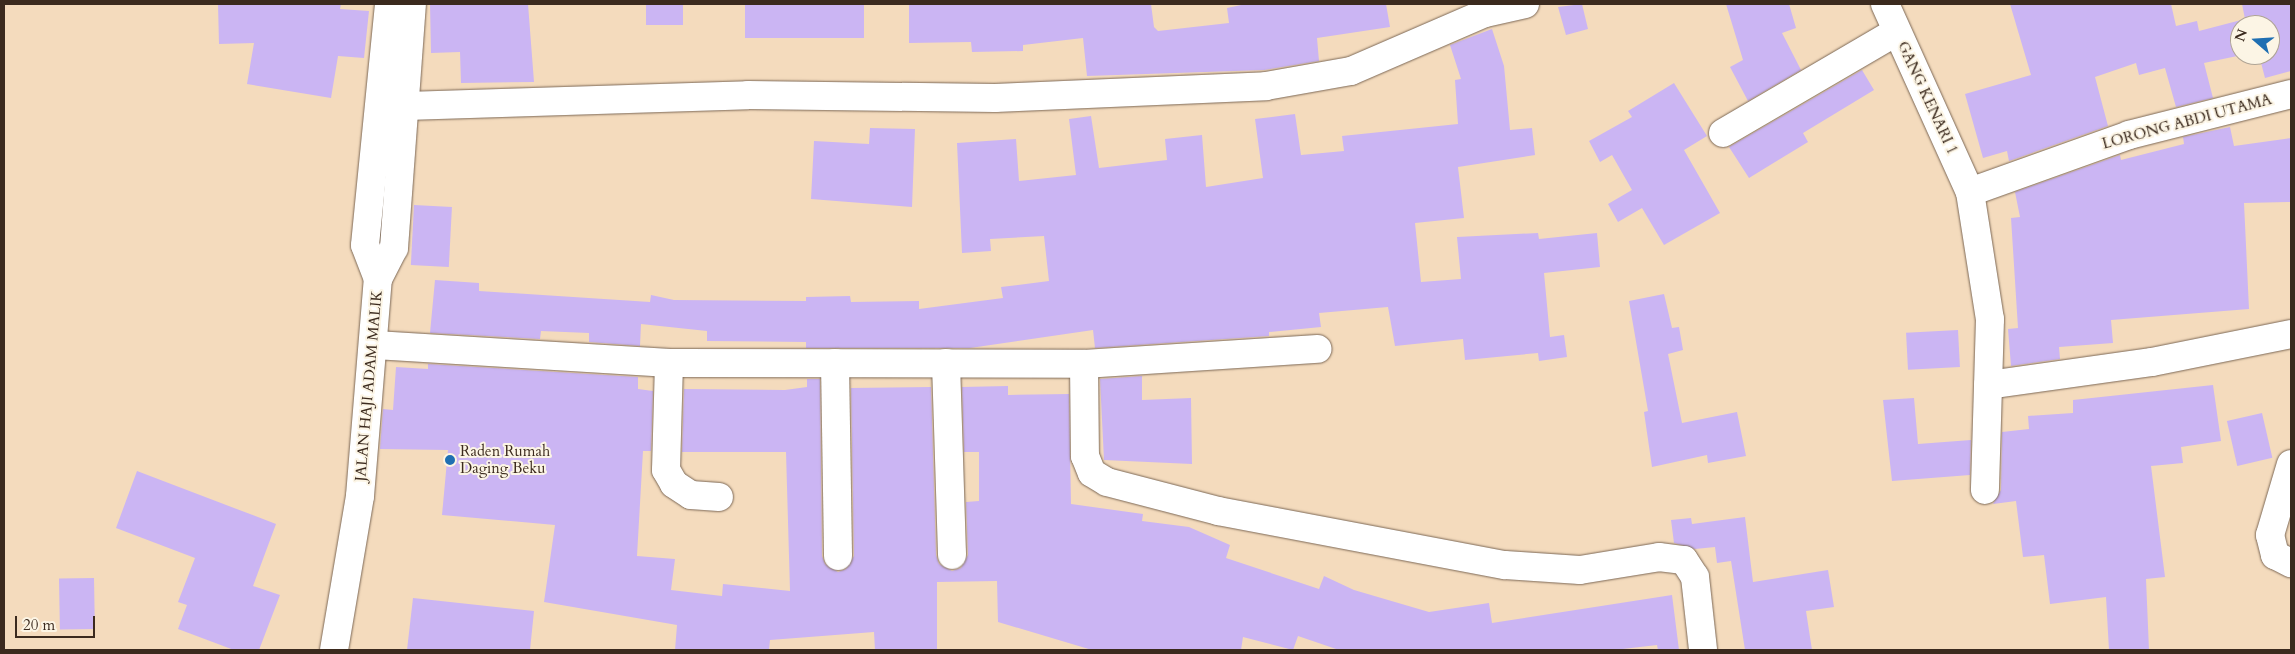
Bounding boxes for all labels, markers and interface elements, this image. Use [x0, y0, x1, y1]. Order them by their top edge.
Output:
north arrow [2230, 15, 2280, 65]
text: N [2230, 26, 2252, 44]
street label: GANG KENARI 1 [1893, 39, 1961, 157]
street label: LORONG ABDI UTAMA [2100, 91, 2274, 153]
street label: JALAN HAJI ADAM MALIK [352, 290, 386, 482]
place label: Raden Rumah Daging Beku [460, 442, 550, 477]
marker: Raden Rumah Daging Beku [444, 454, 456, 466]
scale bar [18, 606, 98, 638]
text: 20 m [23, 615, 55, 635]

